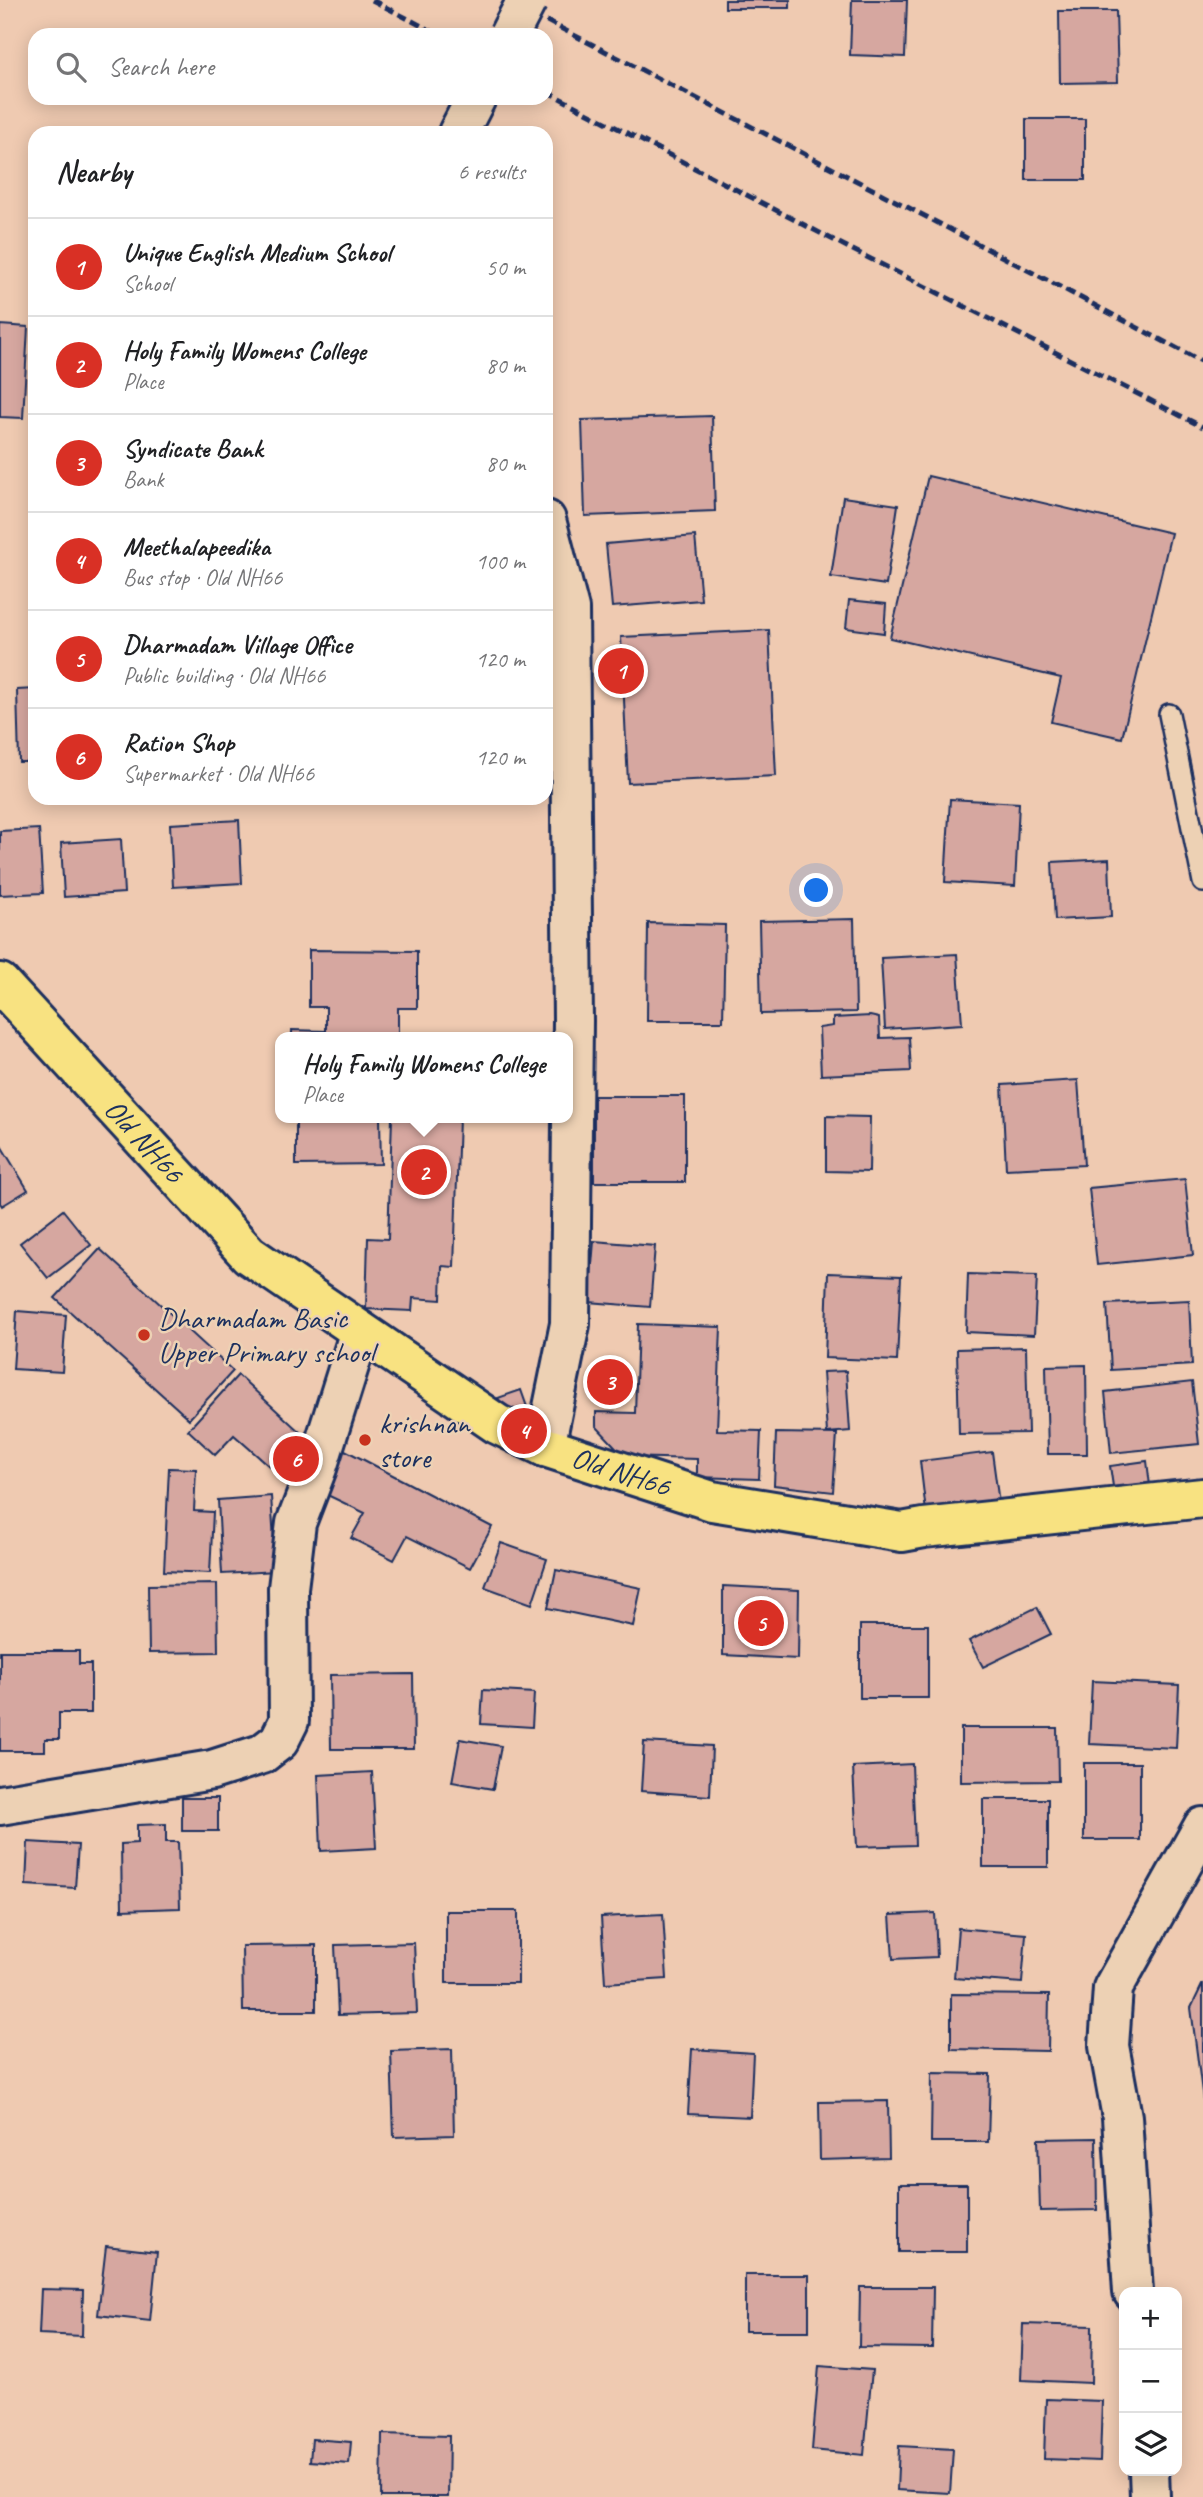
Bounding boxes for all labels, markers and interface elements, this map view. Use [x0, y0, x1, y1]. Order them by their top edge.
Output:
search box [28, 28, 553, 105]
icon: search [52, 48, 90, 86]
text: Search here [108, 50, 214, 83]
text: Nearby [56, 153, 132, 191]
text: 6 results [458, 157, 525, 186]
text: Unique English Medium School [123, 236, 391, 269]
text: 1 [74, 253, 84, 282]
text: 50 m [486, 253, 525, 282]
text: School [123, 269, 172, 298]
text: Holy Family Womens College [123, 334, 366, 367]
text: 2 [74, 351, 84, 380]
text: 80 m [486, 351, 525, 380]
text: Place [123, 367, 163, 396]
text: Syndicate Bank [123, 432, 262, 465]
text: 3 [74, 449, 84, 478]
text: 80 m [486, 449, 525, 478]
text: Bank [123, 465, 164, 494]
text: Meethalapeedika [123, 530, 270, 563]
text: 4 [74, 547, 84, 576]
text: 100 m [476, 547, 525, 576]
text: Bus stop · Old NH66 [123, 563, 282, 592]
text: Dharmadam Village Office [123, 628, 352, 661]
text: 5 [74, 645, 84, 674]
text: 120 m [476, 645, 525, 674]
pin: 1 [598, 645, 644, 697]
text: Public building · Old NH66 [123, 661, 325, 690]
text: Ration Shop [123, 726, 234, 759]
text: 6 [74, 743, 84, 772]
text: 120 m [476, 743, 525, 772]
text: Supermarket · Old NH66 [123, 759, 314, 788]
your location [799, 873, 833, 907]
popup [275, 1032, 573, 1123]
text: Holy Family Womens College [303, 1047, 545, 1080]
text: Place [303, 1080, 343, 1109]
street label: Old NH66 [96, 1091, 194, 1192]
pin: 2 [401, 1146, 447, 1198]
place label: Dharmadam Basic Upper Primary school [158, 1299, 379, 1371]
marker: Dharmadam Basic Upper Primary school [136, 1327, 152, 1343]
pin: 3 [587, 1356, 633, 1408]
place label: krishnan store [379, 1404, 471, 1476]
pin: 4 [501, 1405, 547, 1457]
marker: krishnan store [357, 1432, 373, 1448]
pin: 6 [273, 1433, 319, 1485]
street label: Old NH66 [567, 1438, 677, 1506]
pin: 5 [738, 1597, 784, 1649]
map controls [1119, 2287, 1182, 2476]
button: + [1119, 2287, 1182, 2350]
button: − [1119, 2350, 1182, 2413]
button: layers [1119, 2413, 1182, 2476]

